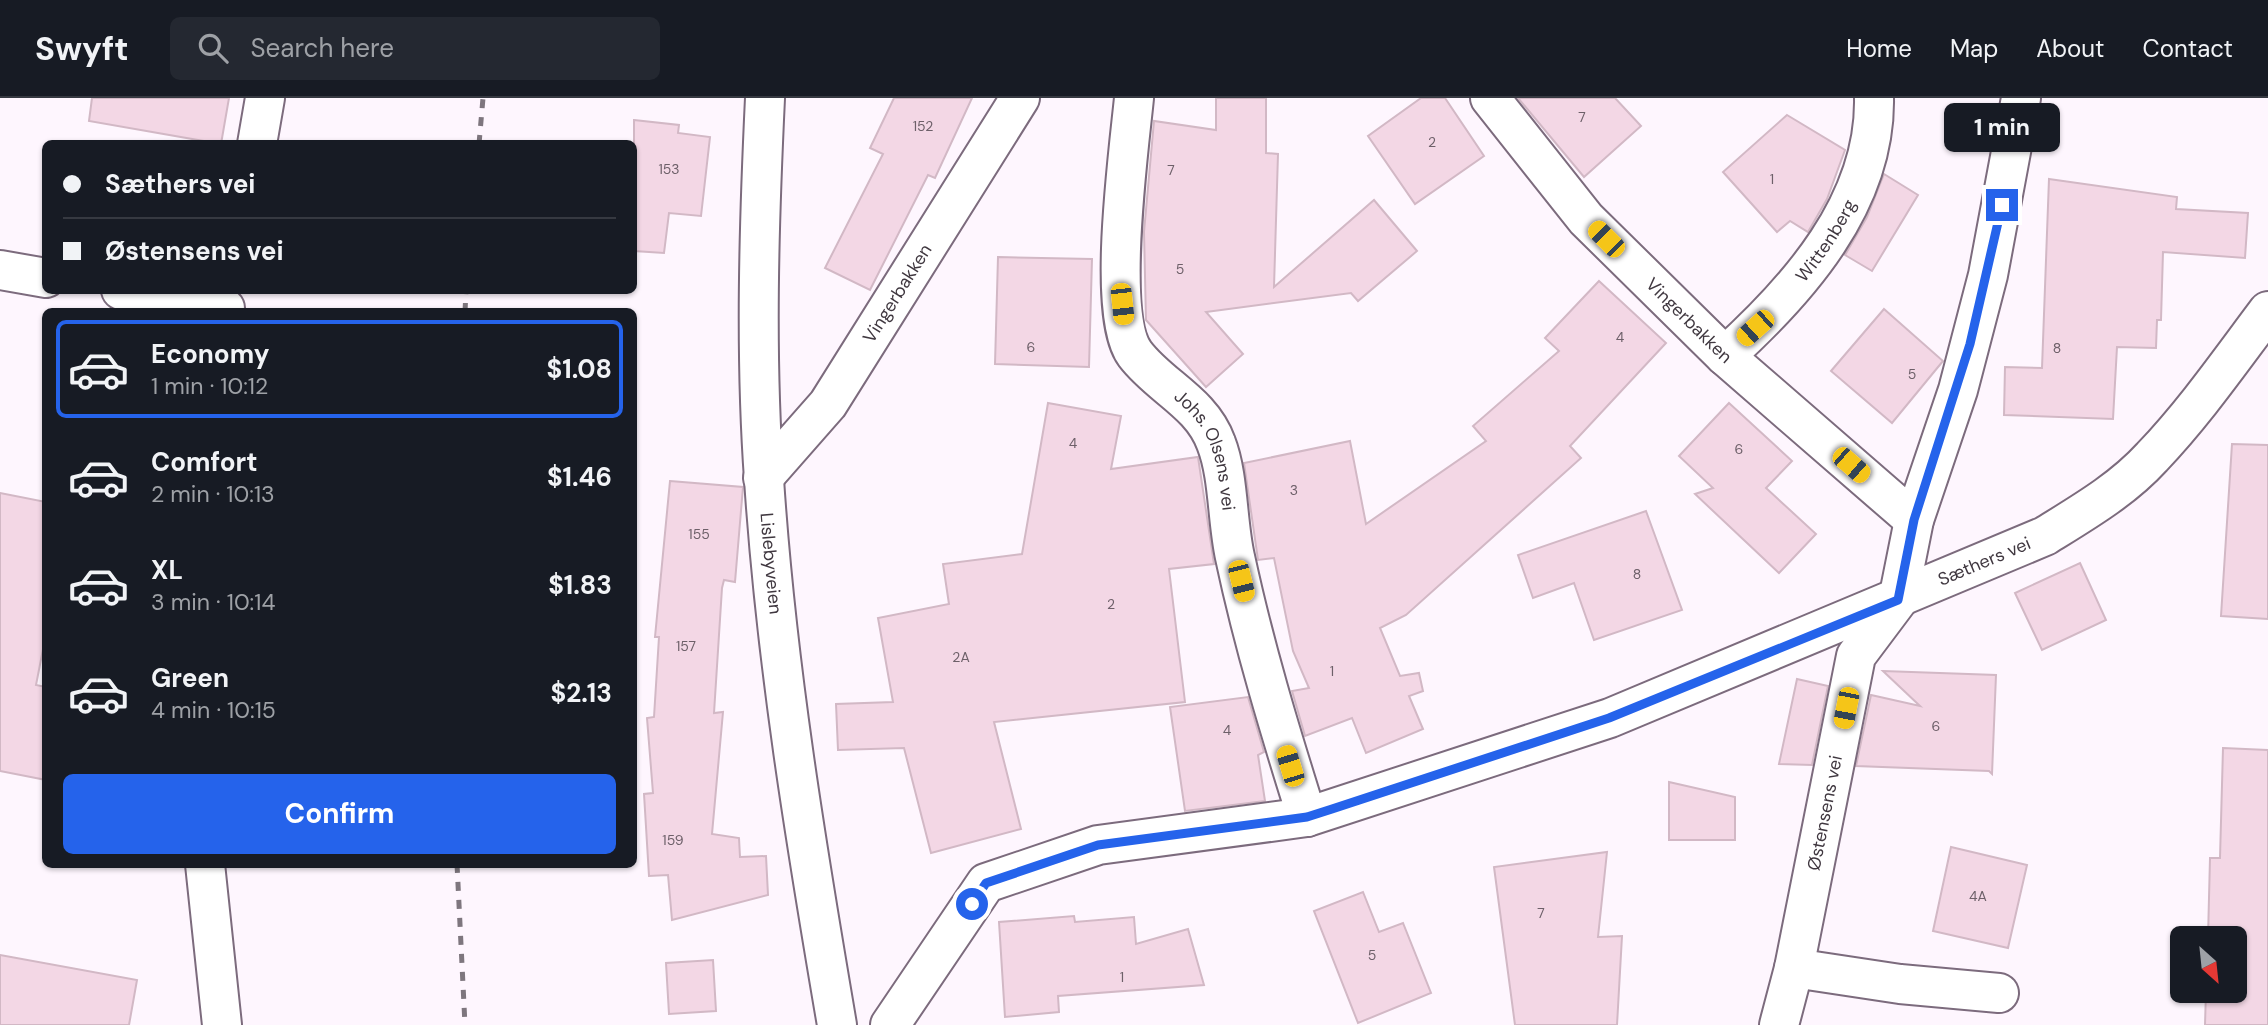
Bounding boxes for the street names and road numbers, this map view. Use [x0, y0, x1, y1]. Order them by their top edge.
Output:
street label: Wittenberg [1790, 195, 1862, 287]
street label: Vingerbakken [857, 239, 937, 347]
street label: Vingerbakken [1640, 272, 1737, 369]
street label: Johs. Olsens vei [1169, 384, 1240, 512]
street label: Lislebyveien [754, 512, 788, 615]
street label: Sæthers vei [1934, 531, 2034, 591]
street label: Østensens vei [1802, 753, 1848, 873]

